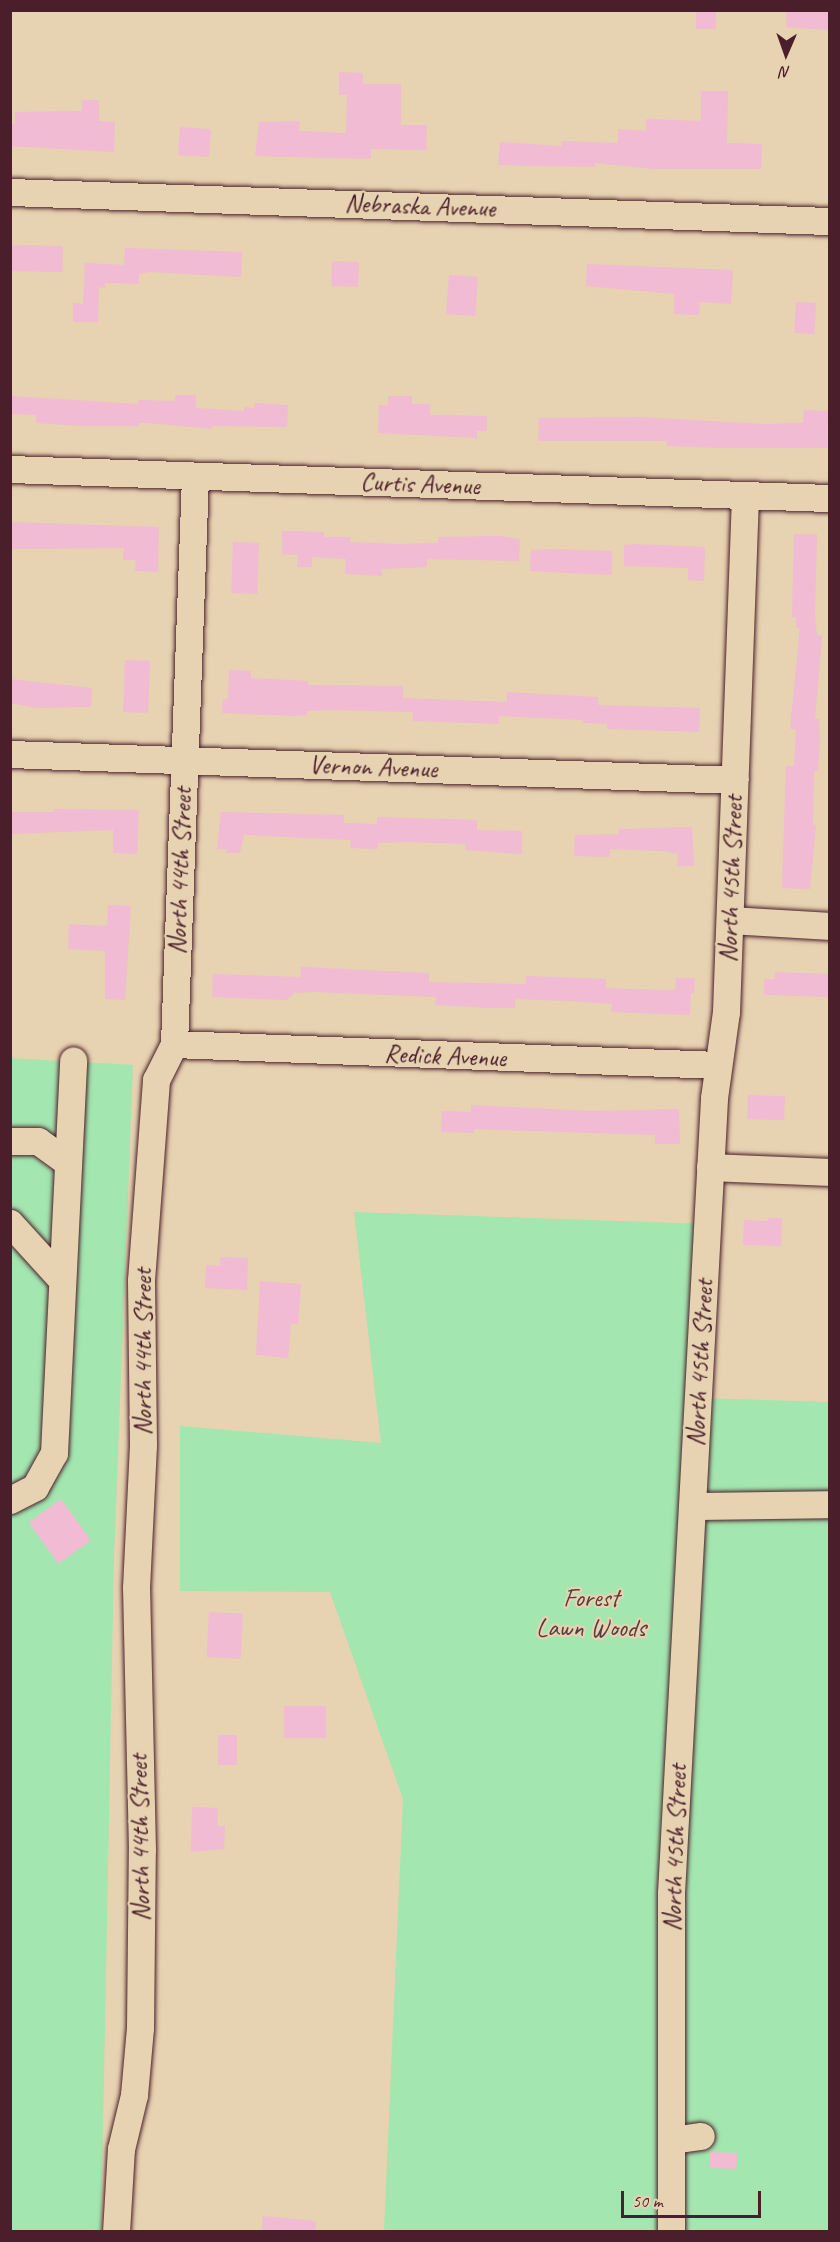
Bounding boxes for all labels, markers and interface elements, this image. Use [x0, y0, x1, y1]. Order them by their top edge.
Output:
north arrow [756, 24, 816, 84]
text: N [780, 62, 791, 82]
street label: Nebraska Avenue [344, 188, 496, 224]
street label: Curtis Avenue [360, 466, 480, 502]
street label: Vernon Avenue [308, 749, 438, 785]
street label: North 44th Street [161, 787, 199, 955]
street label: North 45th Street [712, 795, 750, 963]
street label: Redick Avenue [384, 1038, 506, 1074]
street label: North 44th Street [127, 1268, 159, 1436]
street label: North 45th Street [680, 1279, 720, 1447]
park label: Forest Lawn Woods [536, 1582, 646, 1643]
street label: North 44th Street [123, 1754, 157, 1922]
street label: North 45th Street [656, 1764, 694, 1932]
scale bar [624, 2179, 764, 2217]
text: 50 m [632, 2190, 663, 2212]

